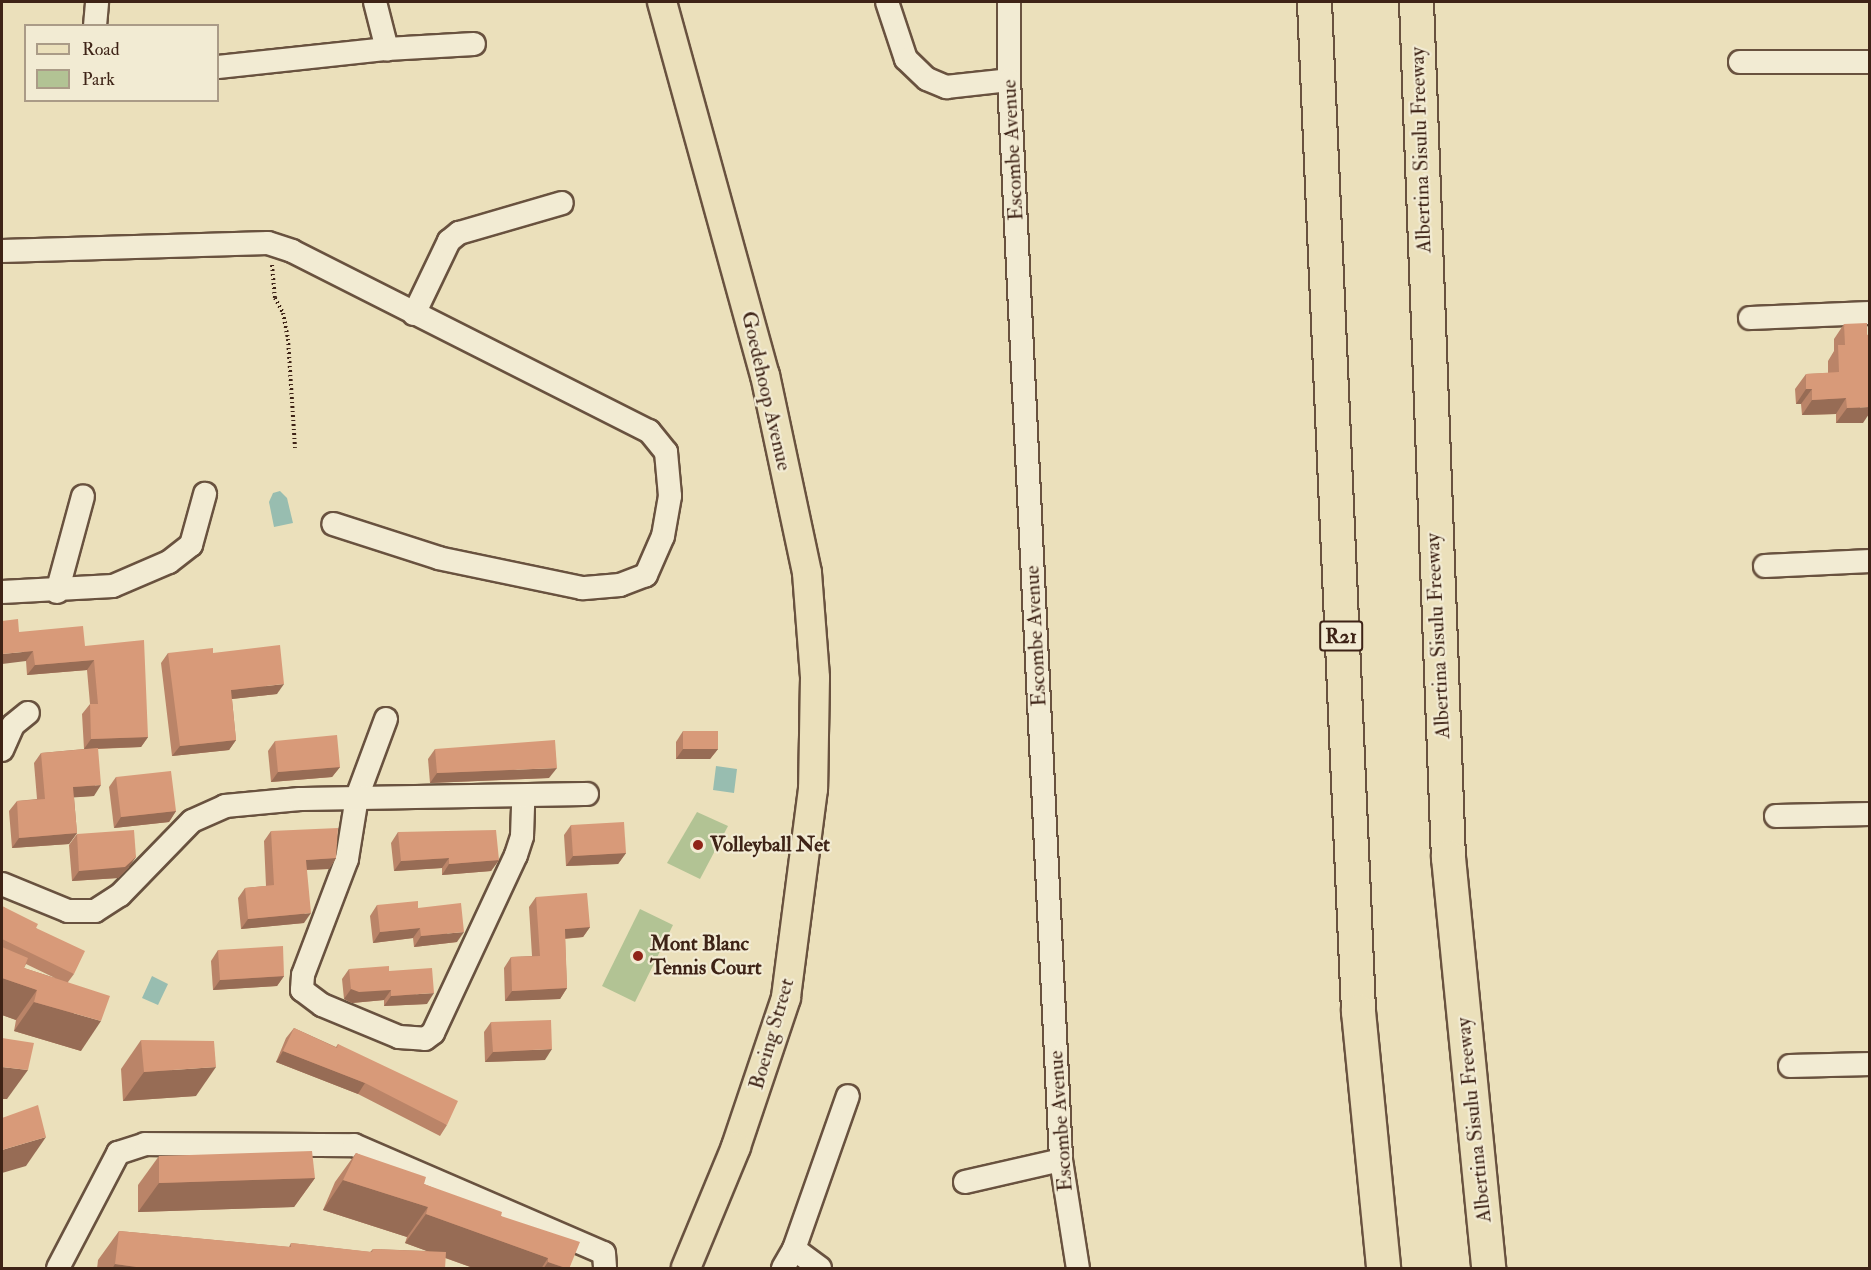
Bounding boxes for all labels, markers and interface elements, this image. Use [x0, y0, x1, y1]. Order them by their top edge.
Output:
legend [24, 24, 219, 102]
text: Road [82, 38, 120, 61]
street label: Albertina Sisulu Freeway [1405, 47, 1437, 253]
text: Park [82, 68, 115, 91]
street label: Escombe Avenue [997, 79, 1029, 221]
street label: Goedehoop Avenue [735, 309, 797, 473]
street label: Albertina Sisulu Freeway [1420, 532, 1456, 740]
street label: Escombe Avenue [1020, 565, 1052, 707]
road number: R21 [1318, 619, 1364, 653]
place label: Volleyball Net [710, 832, 830, 858]
marker: Volleyball Net [691, 838, 705, 852]
place label: Mont Blanc Tennis Court [650, 931, 762, 981]
marker: Mont Blanc Tennis Court [631, 949, 645, 963]
street label: Boeing Street [744, 976, 800, 1092]
street label: Albertina Sisulu Freeway [1451, 1016, 1497, 1224]
street label: Escombe Avenue [1044, 1050, 1078, 1192]

